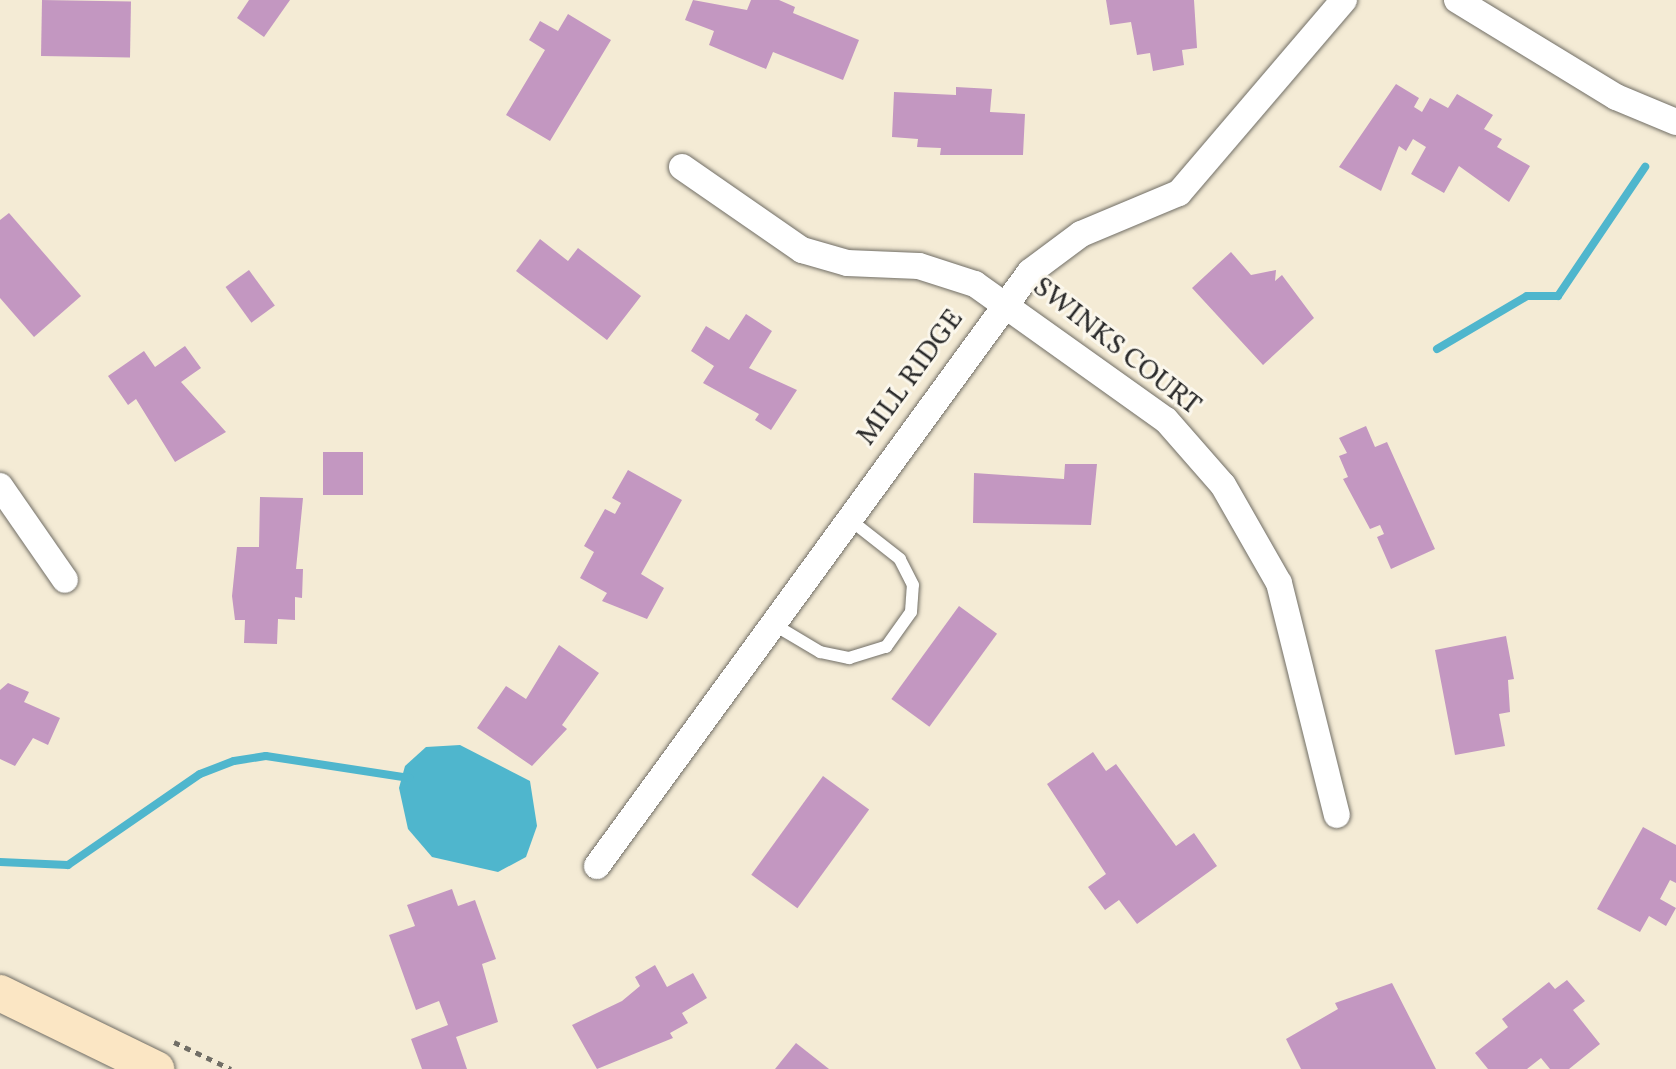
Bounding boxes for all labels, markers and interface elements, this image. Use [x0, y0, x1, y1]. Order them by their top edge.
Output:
street label: SWINKS COURT [1025, 271, 1207, 423]
street label: MILL RIDGE [850, 304, 972, 452]

